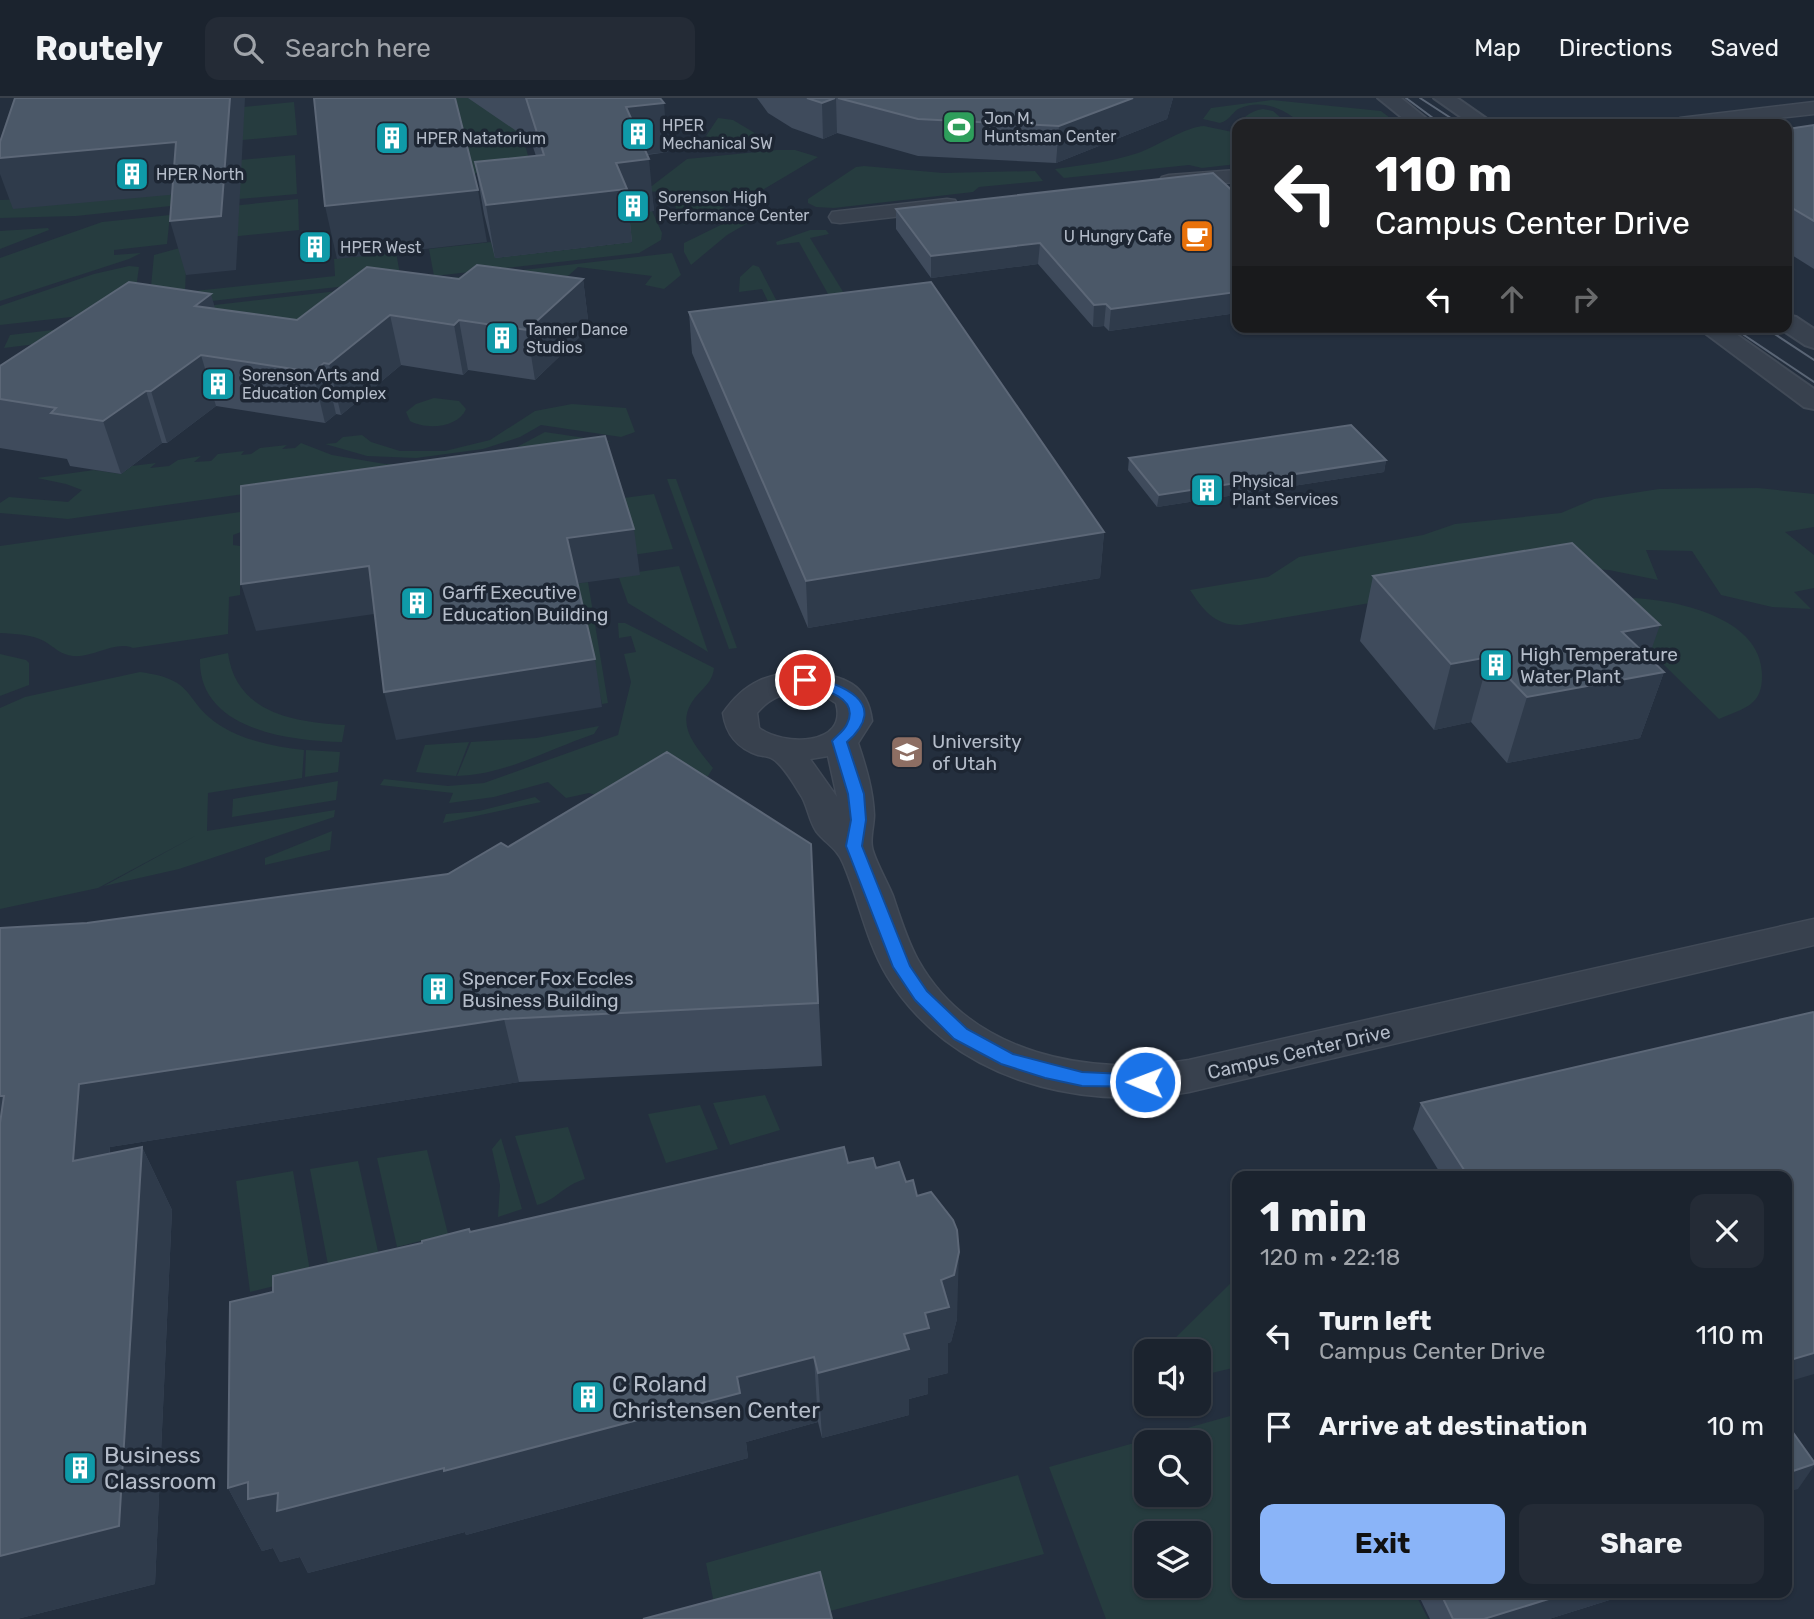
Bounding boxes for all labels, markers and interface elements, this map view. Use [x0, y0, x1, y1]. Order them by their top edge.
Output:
search box [205, 17, 695, 80]
text: Routely [35, 29, 163, 68]
icon: search [229, 29, 267, 67]
text: Search here [285, 33, 431, 64]
text: Map [1474, 34, 1521, 62]
text: Directions [1559, 34, 1672, 62]
text: Saved [1710, 34, 1779, 62]
sports icon: Jon M. Huntsman Center [940, 108, 978, 146]
place label: Jon M. Huntsman Center [984, 109, 1116, 146]
building icon: HPER Mechanical SW [619, 115, 657, 153]
place label: HPER Mechanical SW [662, 116, 773, 153]
building icon: HPER Natatorium [373, 119, 411, 157]
place label: HPER Natatorium [416, 129, 546, 148]
text: 110 m [1375, 145, 1512, 203]
icon: left [1260, 147, 1351, 238]
building icon: HPER North [113, 155, 151, 193]
place label: HPER North [156, 165, 244, 184]
building icon: Sorenson High Performance Center [614, 187, 652, 225]
place label: Sorenson High Performance Center [658, 188, 809, 225]
text: Campus Center Drive [1375, 204, 1690, 242]
cafe icon: U Hungry Cafe [1178, 217, 1216, 255]
place label: U Hungry Cafe [1064, 227, 1172, 246]
building icon: HPER West [296, 228, 334, 266]
place label: HPER West [340, 238, 421, 257]
icon: left [1420, 280, 1458, 318]
icon: ahead [1493, 280, 1531, 318]
icon: right [1566, 280, 1604, 318]
building icon: Tanner Dance Studios [483, 319, 521, 357]
place label: Tanner Dance Studios [526, 320, 628, 357]
building icon: Sorenson Arts and Education Complex [199, 365, 237, 403]
place label: Sorenson Arts and Education Complex [242, 366, 387, 403]
building icon: Physical Plant Services [1188, 471, 1226, 509]
place label: Physical Plant Services [1232, 472, 1338, 509]
place label: Garff Executive Education Building [442, 581, 608, 626]
building icon: Garff Executive Education Building [398, 584, 436, 622]
place label: High Temperature Water Plant [1520, 643, 1678, 688]
building icon: High Temperature Water Plant [1477, 646, 1515, 684]
pin [775, 650, 835, 710]
icon: arrive [786, 661, 824, 699]
place label: University of Utah [932, 730, 1022, 775]
school or university icon: University of Utah [888, 733, 926, 771]
place label: Spencer Fox Eccles Business Building [462, 967, 634, 1012]
building icon: Spencer Fox Eccles Business Building [419, 970, 457, 1008]
street label: Campus Center Drive [1205, 1020, 1393, 1084]
position arrow [1108, 1045, 1182, 1119]
text: 1 min [1260, 1192, 1367, 1242]
button: close [1690, 1194, 1764, 1268]
text: 120 m · 22:18 [1260, 1243, 1400, 1271]
text: Turn left [1319, 1306, 1431, 1337]
icon: left [1260, 1317, 1298, 1355]
text: 110 m [1696, 1320, 1764, 1351]
text: Campus Center Drive [1319, 1337, 1545, 1365]
map controls [1134, 1339, 1211, 1598]
button: sound [1134, 1339, 1211, 1416]
place label: C Roland Christensen Center [612, 1370, 820, 1424]
building icon: C Roland Christensen Center [569, 1378, 607, 1416]
icon: arrive [1260, 1408, 1298, 1446]
text: Arrive at destination [1319, 1411, 1587, 1442]
text: 10 m [1707, 1411, 1764, 1442]
button: search [1134, 1430, 1211, 1507]
place label: Business Classroom [104, 1441, 216, 1495]
building icon: Business Classroom [61, 1449, 99, 1487]
button: Exit [1260, 1504, 1505, 1584]
button: Share [1519, 1504, 1764, 1584]
button: layers [1134, 1521, 1211, 1598]

